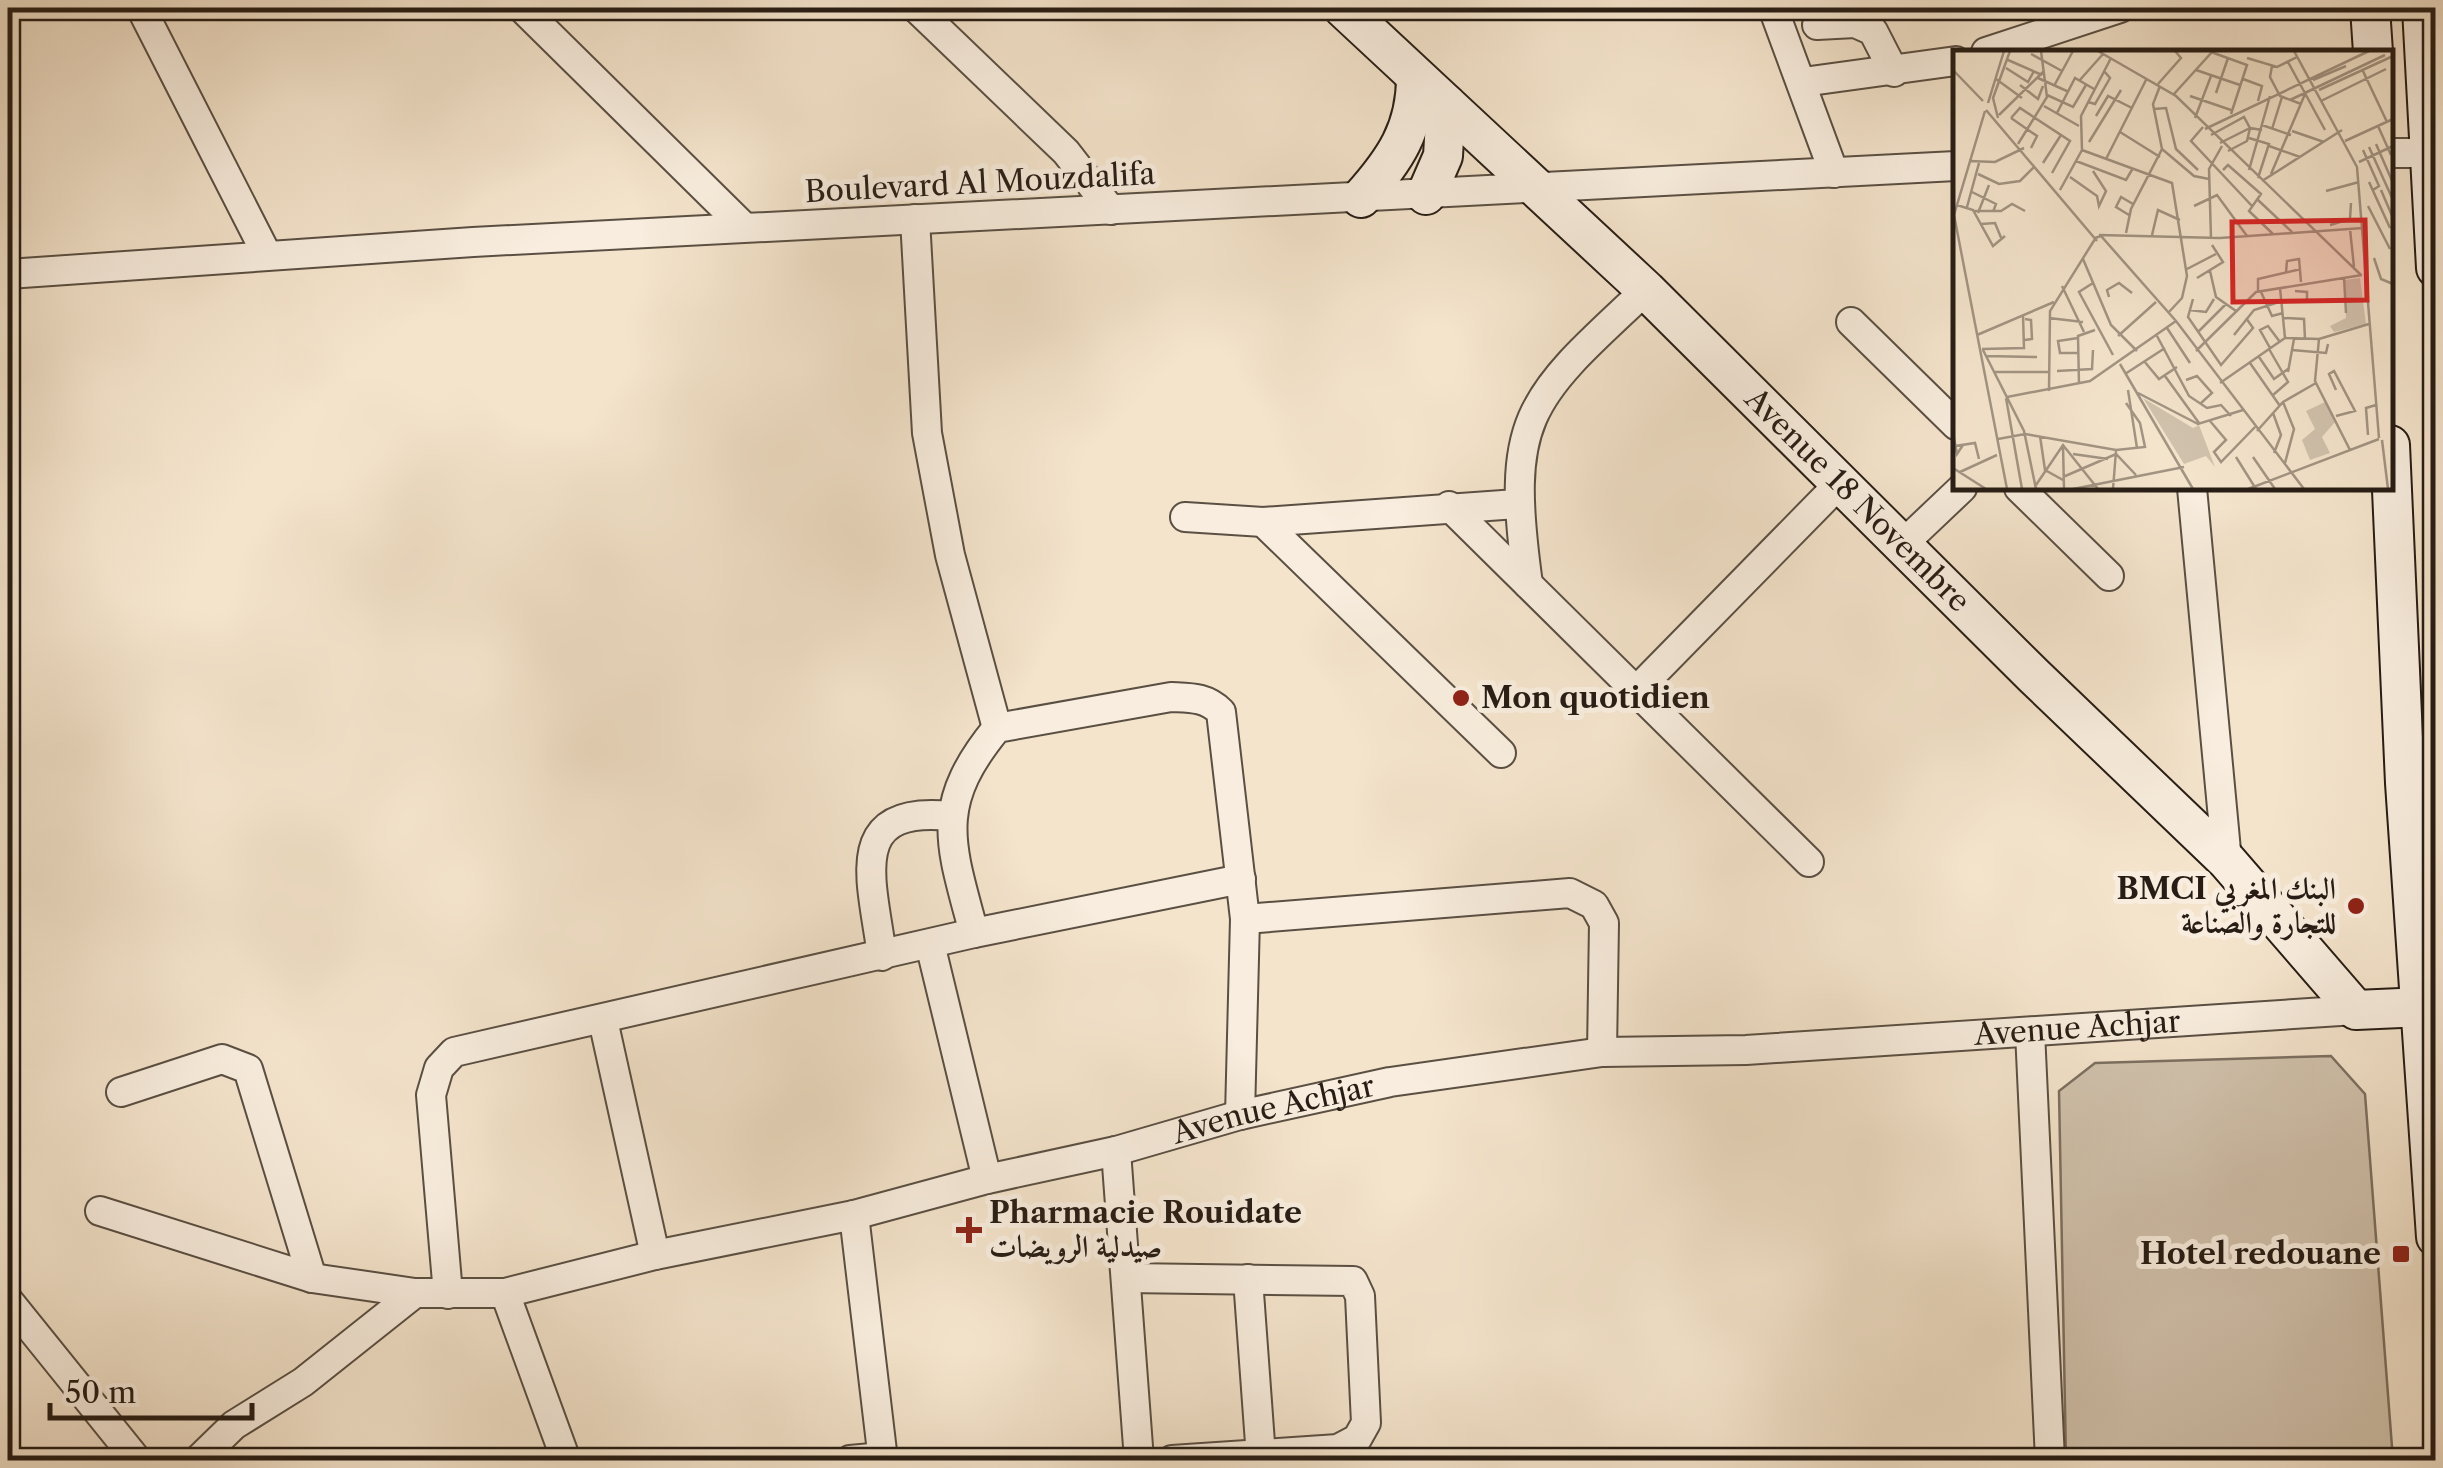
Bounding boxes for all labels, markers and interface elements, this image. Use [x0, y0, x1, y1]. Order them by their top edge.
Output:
inset map [1953, 50, 2393, 490]
street label: Boulevard Al Mouzdalifa [804, 155, 1156, 210]
street label: Avenue 18 Novembre [1737, 380, 1978, 619]
place label: Mon quotidien [1481, 679, 1710, 716]
marker: Mon quotidien [1450, 687, 1472, 709]
place label: BMCI البنك المغربي للتجارة والصناعة [2117, 870, 2336, 941]
marker: BMCI البنك المغربي للتجارة والصناعة [2345, 895, 2367, 917]
street label: Avenue Achjar [1972, 1003, 2182, 1053]
street label: Avenue Achjar [1167, 1067, 1378, 1152]
place label: Pharmacie Rouidate صيدلية الرويضات [989, 1194, 1302, 1265]
marker: Pharmacie Rouidate صيدلية الرويضات [958, 1219, 980, 1241]
place label: Hotel redouane [2140, 1235, 2381, 1272]
marker: Hotel redouane [2390, 1243, 2412, 1265]
scale bar [50, 1358, 252, 1420]
text: 50 m [65, 1374, 136, 1411]

